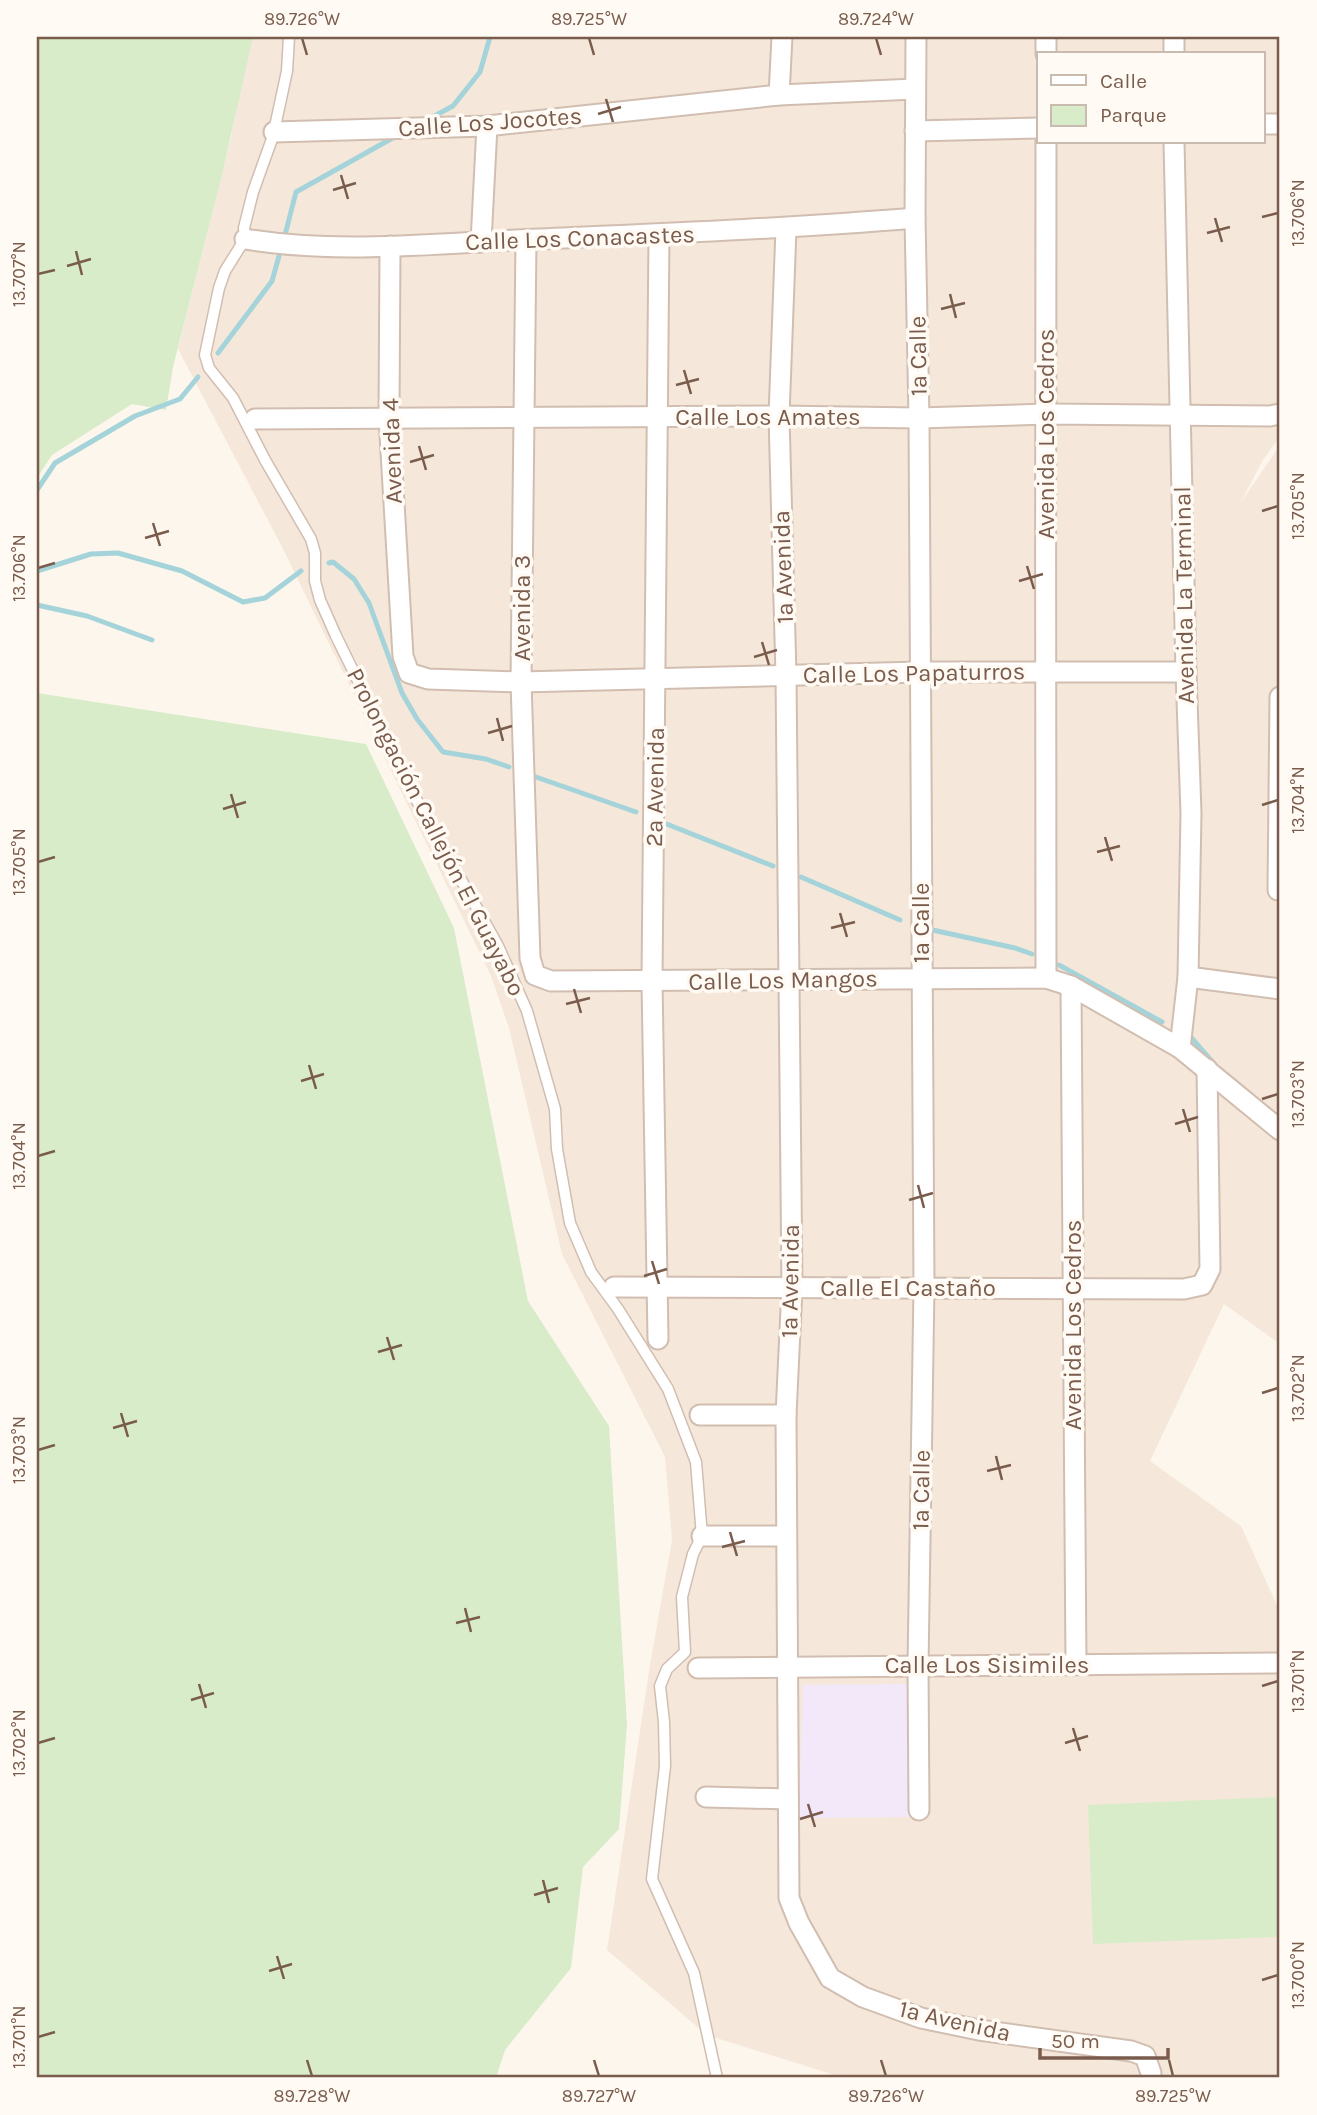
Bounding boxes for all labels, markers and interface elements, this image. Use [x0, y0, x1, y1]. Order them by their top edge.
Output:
text: 89.726°W [264, 8, 340, 30]
text: 89.725°W [551, 8, 627, 30]
text: 89.724°W [838, 8, 914, 30]
legend [1037, 52, 1264, 144]
text: Calle [1100, 69, 1147, 93]
street label: Calle Los Jocotes [397, 102, 583, 142]
text: Parque [1100, 103, 1167, 127]
text: 13.706°N [1287, 179, 1309, 247]
street label: Calle Los Conacastes [465, 220, 695, 256]
text: 13.707°N [8, 241, 30, 307]
street label: 1a Calle [903, 315, 933, 397]
street label: Avenida Los Cedros [1032, 329, 1060, 539]
street label: Avenida 4 [376, 398, 408, 504]
street label: Calle Los Amates [675, 403, 861, 431]
text: 13.705°N [1287, 472, 1309, 540]
street label: Avenida La Terminal [1168, 486, 1200, 704]
street label: 1a Avenida [767, 510, 799, 624]
text: 13.706°N [8, 534, 30, 602]
street label: Avenida 3 [508, 555, 536, 661]
street label: Calle Los Papaturros [803, 657, 1025, 689]
street label: Prolongación Callejón El Guayabo [341, 663, 531, 1001]
street label: 2a Avenida [640, 727, 670, 847]
text: 13.704°N [1287, 766, 1309, 834]
text: 13.705°N [8, 828, 30, 896]
street label: 1a Calle [907, 883, 935, 963]
street label: Calle Los Mangos [688, 964, 878, 996]
text: 13.703°N [1287, 1060, 1309, 1128]
text: 13.704°N [8, 1122, 30, 1190]
street label: Avenida Los Cedros [1059, 1220, 1087, 1430]
street label: 1a Avenida [775, 1224, 805, 1338]
street label: Calle El Castaño [820, 1274, 996, 1302]
text: 13.702°N [1287, 1354, 1309, 1422]
text: 13.703°N [8, 1416, 30, 1484]
street label: 1a Calle [906, 1449, 936, 1531]
text: 13.701°N [1287, 1649, 1309, 1713]
street label: Calle Los Sisimiles [885, 1651, 1089, 1679]
text: 13.702°N [8, 1709, 30, 1777]
text: 13.700°N [1287, 1941, 1309, 2009]
street label: 1a Avenida [897, 1995, 1013, 2047]
text: 13.701°N [8, 2005, 30, 2069]
scale bar [1040, 2017, 1168, 2061]
text: 50 m [1051, 2029, 1100, 2053]
text: 89.728°W [274, 2085, 350, 2107]
text: 89.727°W [562, 2085, 636, 2107]
text: 89.726°W [848, 2085, 924, 2107]
text: 89.725°W [1135, 2085, 1211, 2107]

